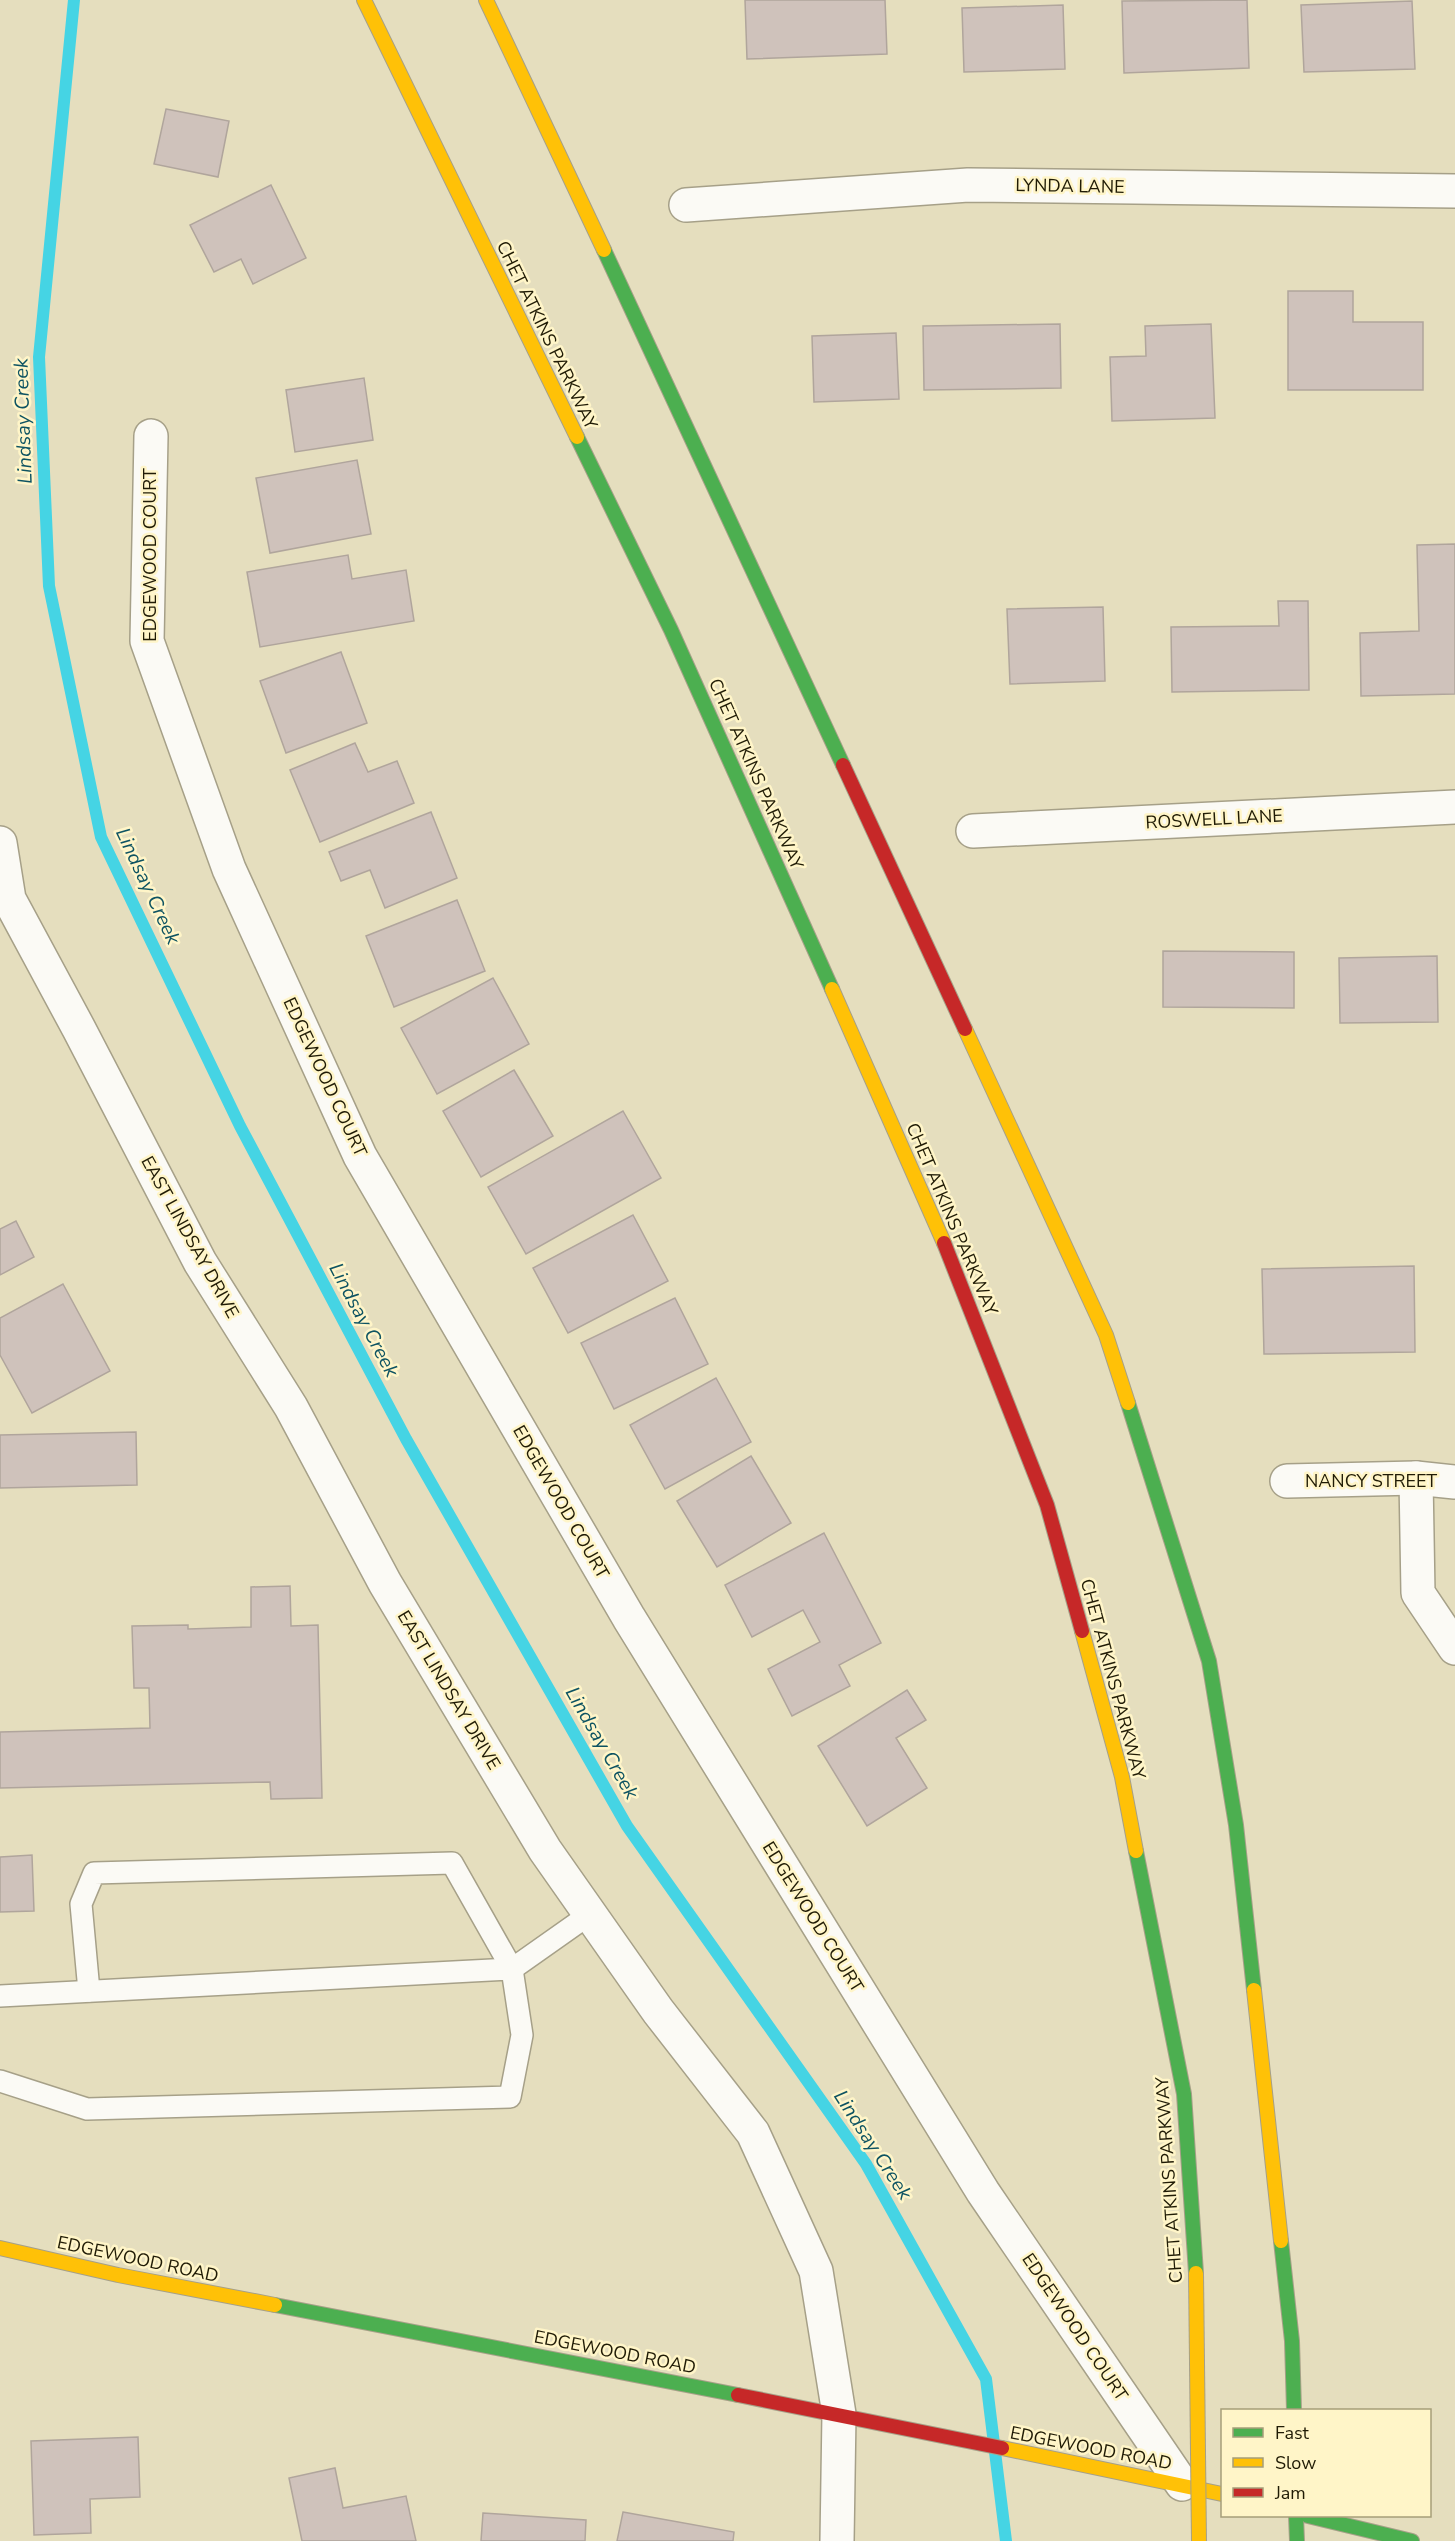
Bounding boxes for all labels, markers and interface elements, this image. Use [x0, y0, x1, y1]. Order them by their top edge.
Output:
street label: LYNDA LANE [1015, 173, 1125, 199]
street label: CHET ATKINS PARKWAY [491, 237, 603, 433]
water label: Lindsay Creek [7, 357, 39, 484]
street label: EDGEWOOD COURT [138, 468, 162, 642]
street label: CHET ATKINS PARKWAY [703, 675, 809, 874]
street label: ROSWELL LANE [1145, 803, 1283, 835]
water label: Lindsay Creek [109, 823, 187, 950]
street label: EDGEWOOD COURT [277, 993, 373, 1161]
street label: CHET ATKINS PARKWAY [901, 1119, 1004, 1319]
street label: EAST LINDSAY DRIVE [135, 1152, 245, 1322]
water label: Lindsay Creek [323, 1258, 406, 1383]
street label: EDGEWOOD COURT [507, 1421, 615, 1583]
street label: NANCY STREET [1305, 1469, 1437, 1493]
street label: CHET ATKINS PARKWAY [1075, 1576, 1151, 1782]
street label: EAST LINDSAY DRIVE [392, 1606, 506, 1774]
water label: Lindsay Creek [559, 1682, 646, 1805]
street label: EDGEWOOD COURT [757, 1837, 869, 1997]
street label: CHET ATKINS PARKWAY [1150, 2076, 1188, 2284]
water label: Lindsay Creek [827, 2085, 919, 2206]
street label: EDGEWOOD ROAD [55, 2230, 221, 2288]
street label: EDGEWOOD COURT [1017, 2248, 1134, 2406]
street label: EDGEWOOD ROAD [532, 2325, 698, 2379]
legend [1221, 2409, 1431, 2517]
street label: EDGEWOOD ROAD [1008, 2421, 1174, 2475]
text: Fast [1275, 2421, 1310, 2445]
text: Slow [1275, 2451, 1316, 2475]
text: Jam [1274, 2481, 1306, 2505]

